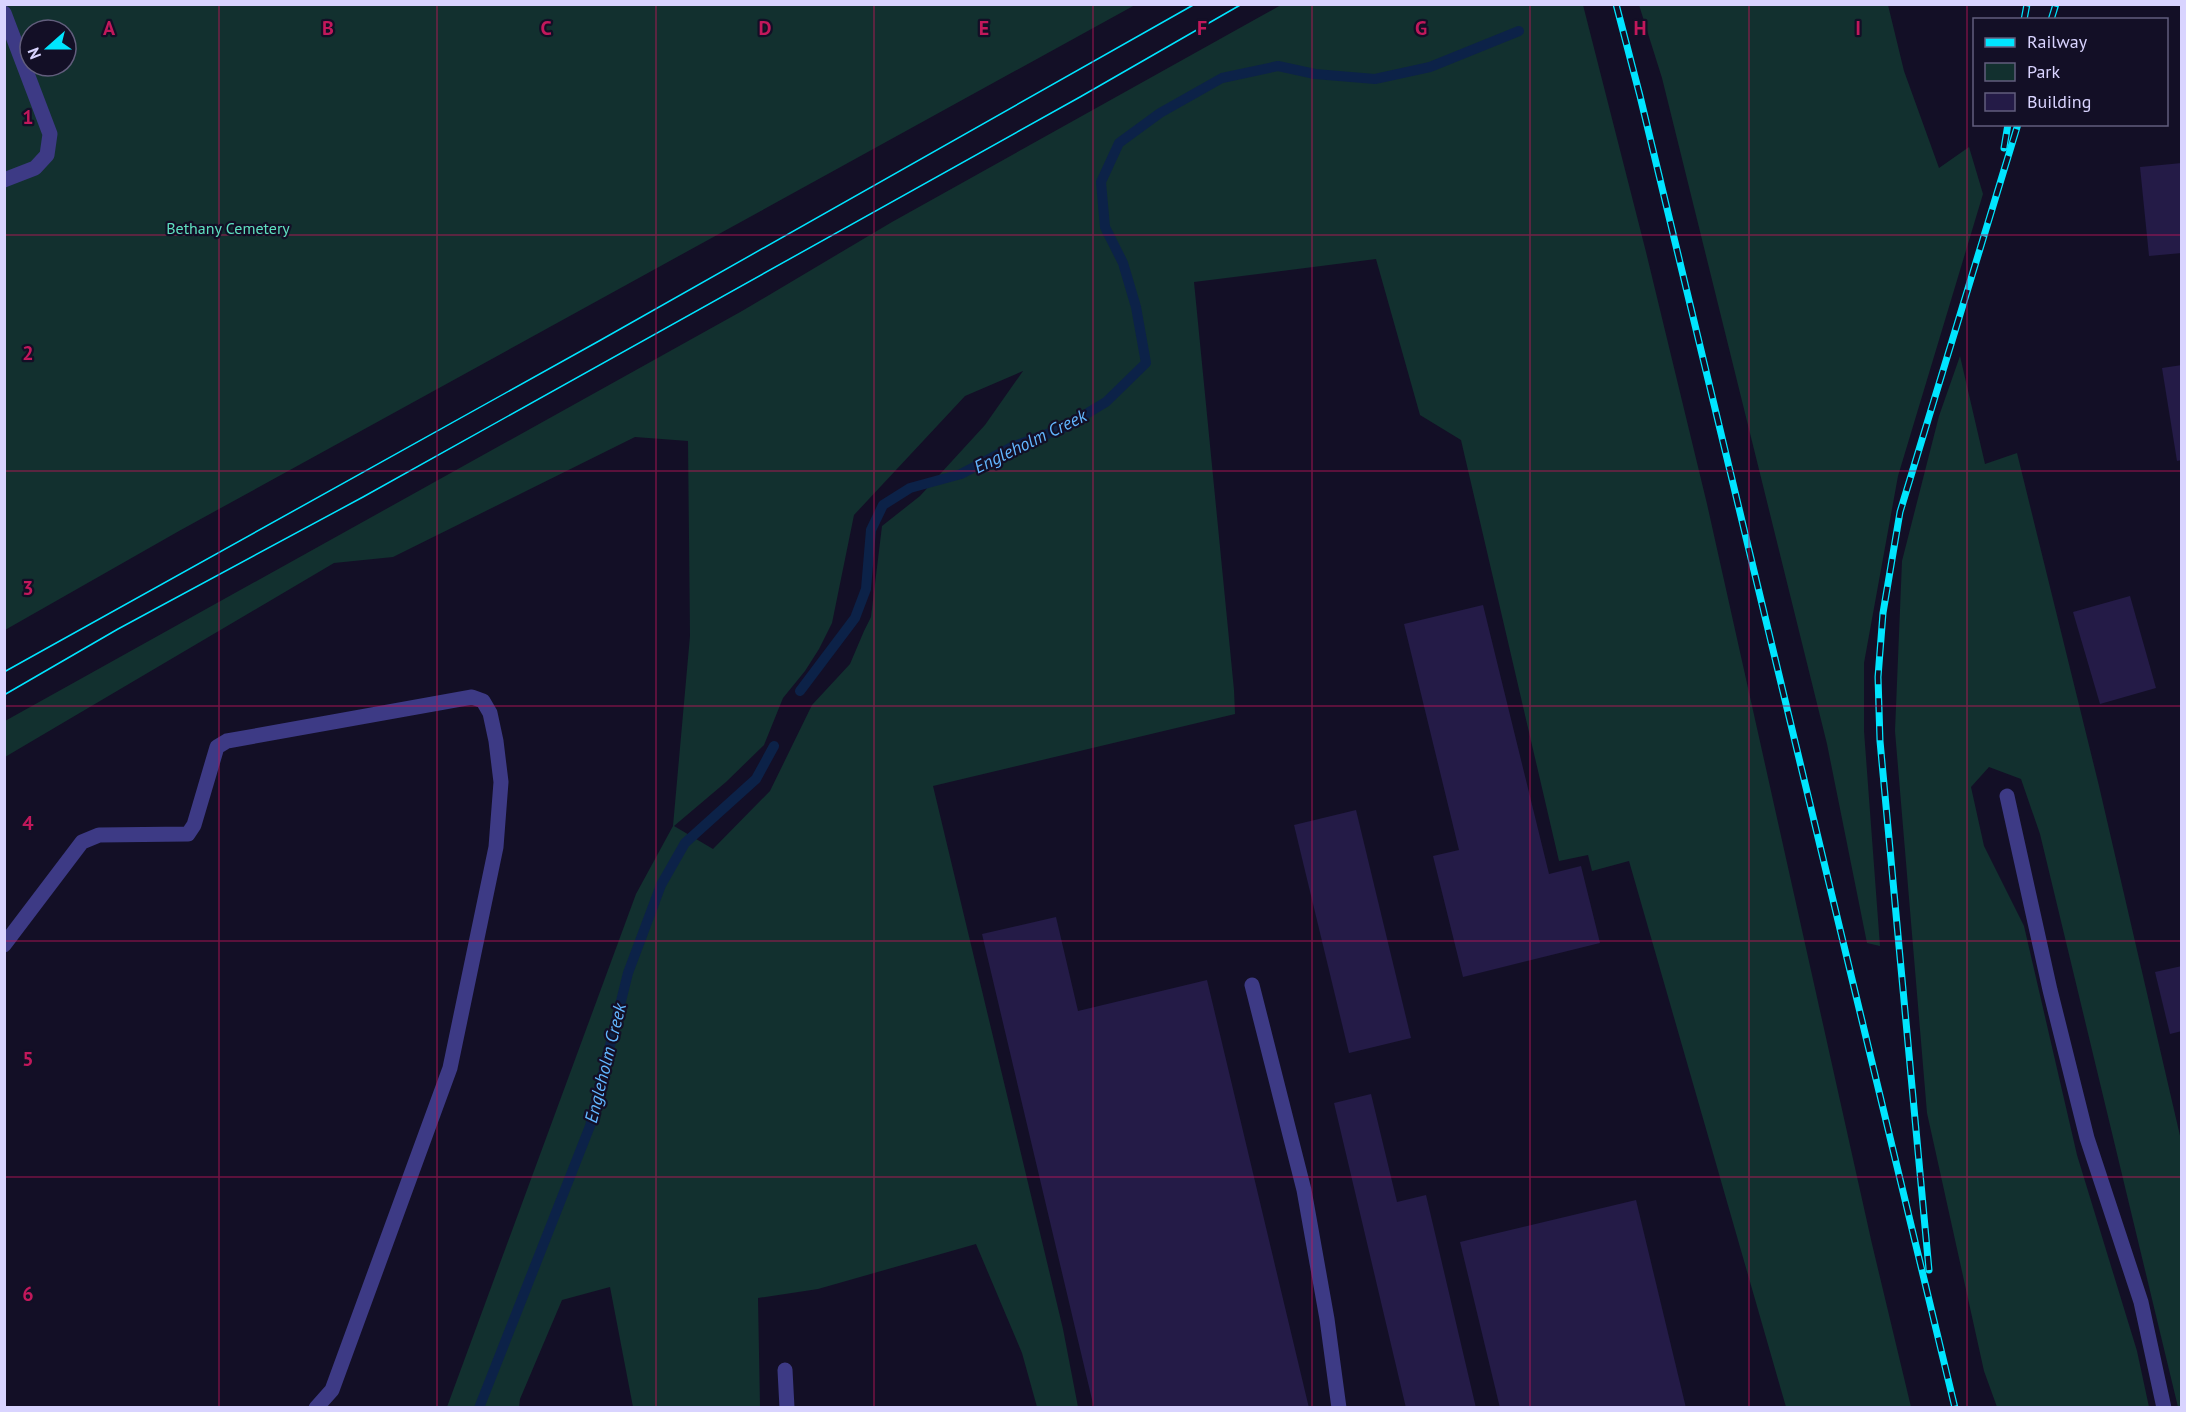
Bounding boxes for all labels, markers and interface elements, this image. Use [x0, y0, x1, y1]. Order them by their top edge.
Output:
text: A [103, 15, 116, 41]
text: B [322, 15, 334, 41]
text: C [540, 15, 552, 41]
text: D [759, 15, 772, 41]
text: E [979, 15, 989, 41]
text: F [1197, 15, 1207, 41]
text: G [1415, 15, 1427, 41]
text: H [1633, 15, 1647, 41]
text: I [1855, 15, 1861, 41]
north arrow [18, 18, 78, 78]
legend [1973, 18, 2168, 126]
text: Railway [2027, 30, 2088, 53]
text: N [23, 45, 45, 62]
text: Park [2027, 60, 2060, 83]
text: Building [2027, 90, 2091, 113]
text: 1 [22, 104, 34, 130]
park label: Bethany Cemetery [166, 218, 290, 238]
text: 2 [22, 340, 34, 366]
water label: Engleholm Creek [970, 403, 1091, 478]
text: 3 [22, 575, 34, 601]
text: 4 [22, 810, 34, 836]
water label: Engleholm Creek [579, 1000, 631, 1125]
text: 5 [22, 1046, 34, 1072]
text: 6 [22, 1281, 34, 1307]

